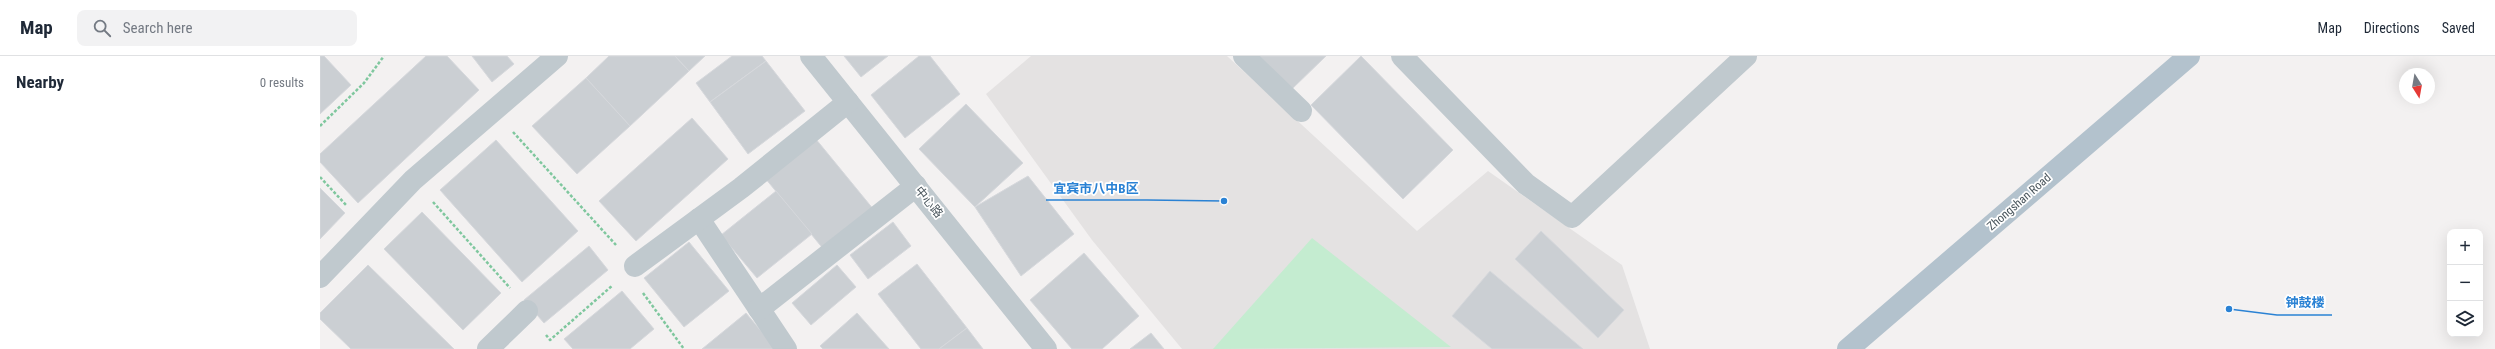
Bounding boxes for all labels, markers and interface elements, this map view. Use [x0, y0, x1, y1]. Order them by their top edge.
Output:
search box [77, 10, 357, 46]
text: Map [20, 16, 53, 39]
icon: search [91, 17, 113, 39]
text: Search here [123, 19, 193, 37]
text: Map [2318, 20, 2342, 36]
text: Directions [2364, 20, 2420, 36]
text: Saved [2442, 20, 2475, 36]
north arrow [2399, 68, 2435, 104]
text: Nearby [16, 72, 64, 92]
text: 0 results [260, 75, 304, 90]
street label: Zhongshan Road [1984, 171, 2054, 233]
callout: 宜宾市八中B区 [1046, 175, 1147, 200]
text: 宜宾市八中B区 [1053, 181, 1139, 196]
street label: 中心路 [912, 184, 946, 220]
map controls [2447, 229, 2483, 337]
button: + [2447, 229, 2483, 265]
button: − [2447, 265, 2483, 301]
callout: 钟鼓楼 [2277, 290, 2332, 315]
text: 钟鼓楼 [2285, 295, 2325, 310]
button: layers [2447, 301, 2483, 337]

